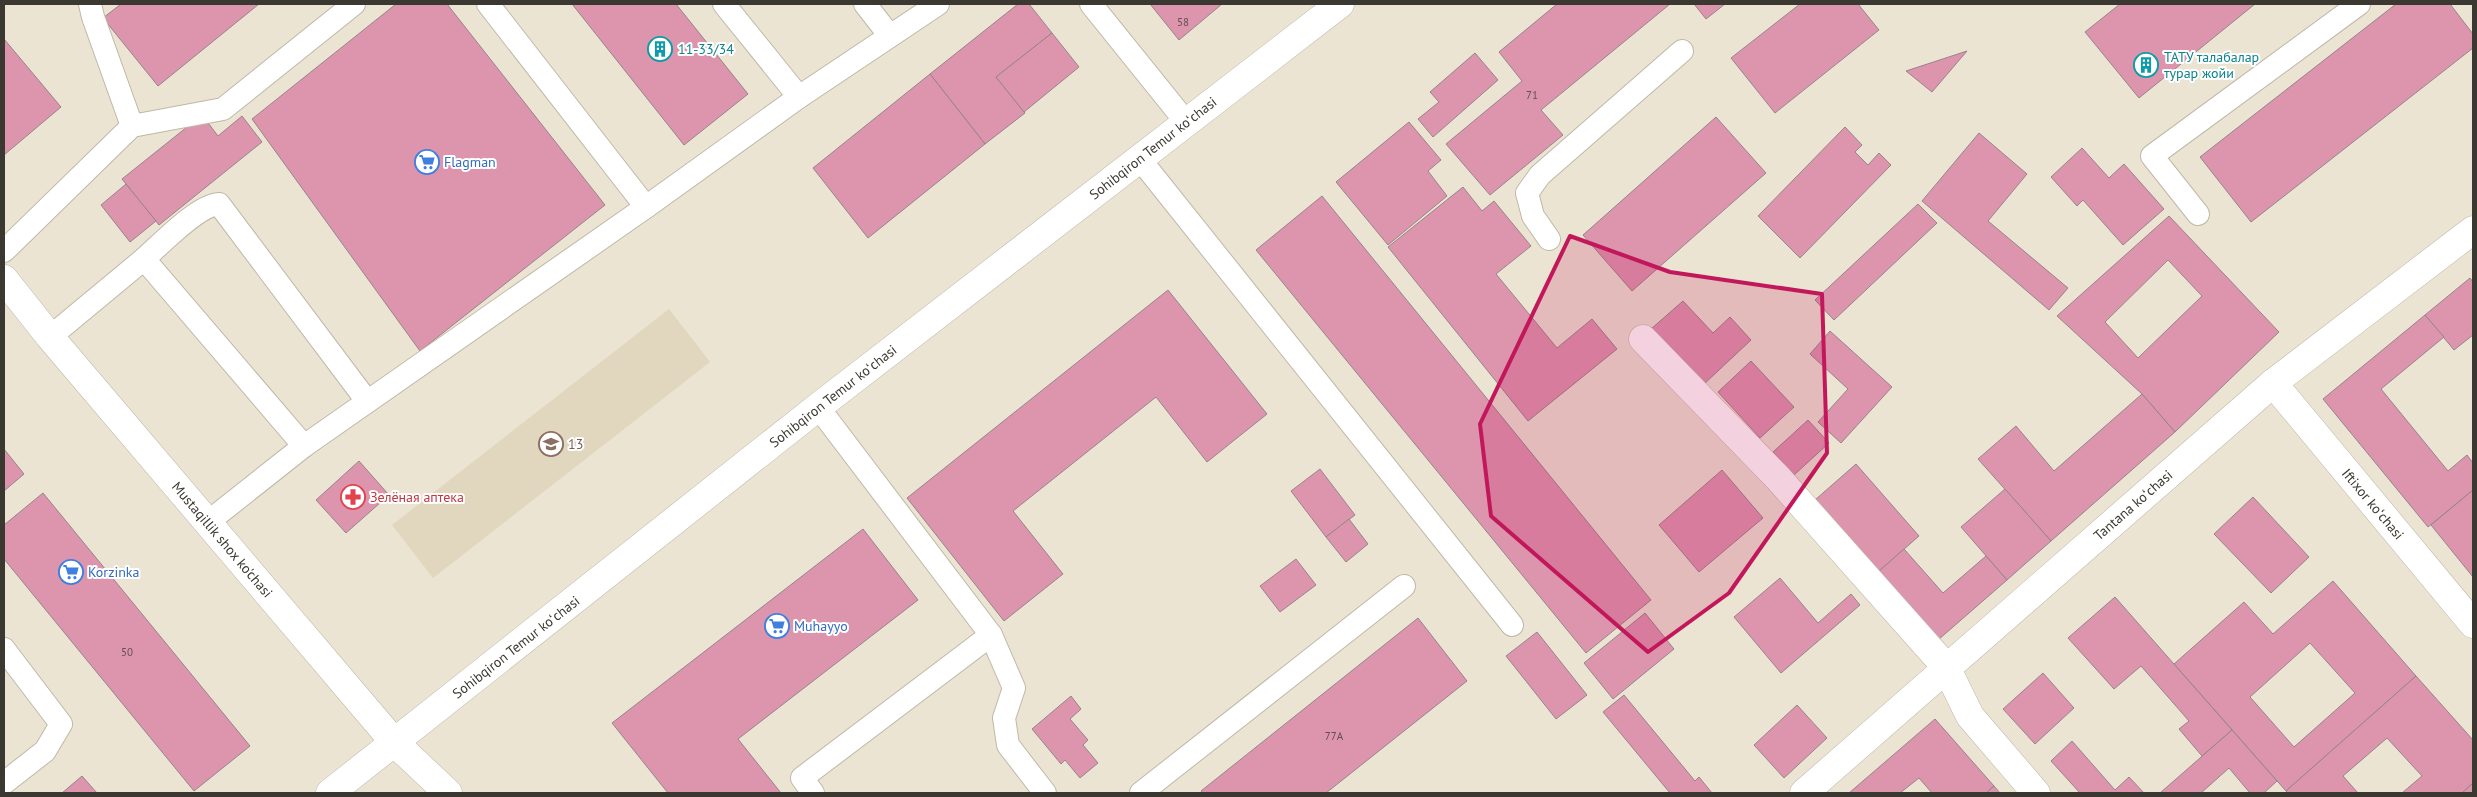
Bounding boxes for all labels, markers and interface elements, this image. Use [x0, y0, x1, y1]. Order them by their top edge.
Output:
house number: 58 [1177, 15, 1189, 29]
building icon: 11-33/34 [647, 36, 673, 62]
place label: 11-33/34 [678, 40, 734, 58]
place label: ТАТУ талабалар турар жойи [2164, 48, 2259, 82]
building icon: ТАТУ талабалар турар жойи [2133, 52, 2159, 78]
house number: 71 [1526, 88, 1538, 102]
street label: Sohibqiron Temur koʻchasi [1086, 93, 1220, 203]
supermarket icon: Flagman [414, 149, 440, 175]
place label: Flagman [444, 153, 496, 171]
street label: Sohibqiron Temur koʻchasi [766, 341, 900, 451]
school or university icon: 13 [538, 431, 564, 457]
place label: 13 [568, 435, 583, 453]
street label: Iftixor koʻchasi [2338, 465, 2408, 543]
street label: Tantana koʻchasi [2090, 466, 2176, 544]
street label: Mustaqillik shox ko'chasi [168, 478, 276, 601]
pharmacy icon: Зелёная аптека [340, 484, 366, 510]
place label: Зелёная аптека [370, 488, 464, 506]
supermarket icon: Korzinka [58, 559, 84, 585]
place label: Korzinka [88, 563, 140, 581]
street label: Sohibqiron Temur koʻchasi [449, 592, 583, 702]
supermarket icon: Muhayyo [764, 613, 790, 639]
place label: Muhayyo [794, 617, 848, 635]
house number: 50 [121, 645, 133, 659]
house number: 77А [1325, 729, 1344, 743]

